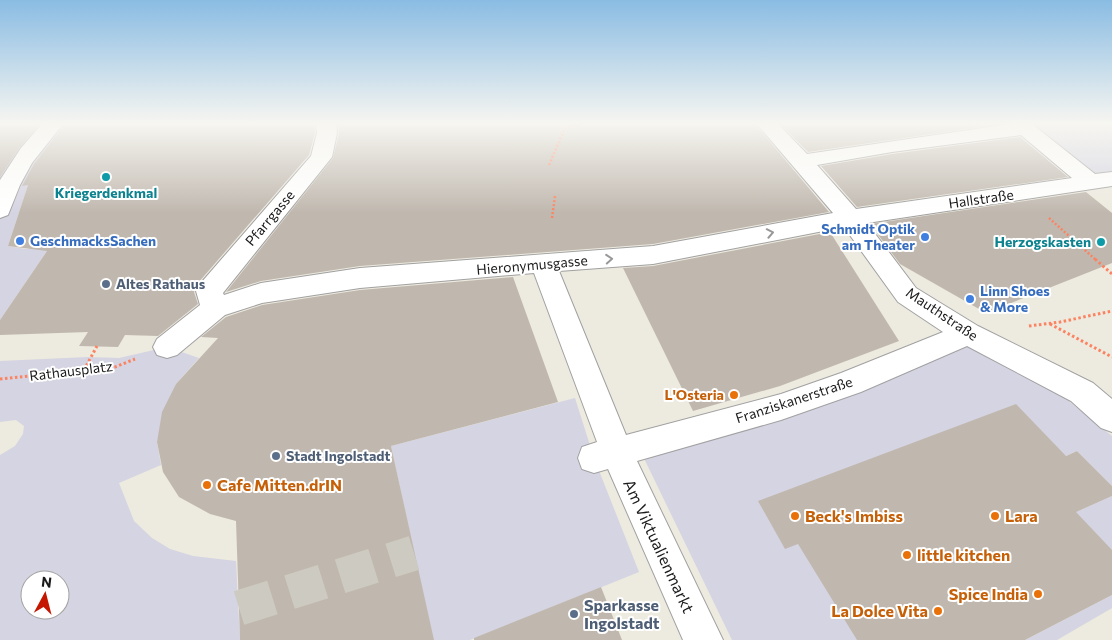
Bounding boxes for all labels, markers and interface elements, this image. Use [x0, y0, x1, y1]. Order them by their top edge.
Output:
marker: Kriegerdenkmal [100, 171, 112, 183]
place label: Kriegerdenkmal [55, 184, 157, 201]
street label: Pfarrgasse [241, 186, 298, 249]
street label: Hallstraße [947, 186, 1015, 211]
place label: Schmidt Optik am Theater [821, 220, 915, 253]
one-way arrow [765, 229, 774, 239]
marker: Schmidt Optik am Theater [919, 231, 931, 243]
place label: GeschmacksSachen [30, 232, 156, 249]
place label: Herzogskasten [994, 233, 1091, 250]
marker: GeschmacksSachen [14, 235, 26, 247]
marker: Herzogskasten [1095, 236, 1107, 248]
street label: Hieronymusgasse [476, 251, 588, 278]
one-way arrow [606, 253, 614, 264]
place label: Altes Rathaus [116, 275, 206, 292]
marker: Altes Rathaus [100, 278, 112, 290]
place label: Linn Shoes & More [980, 282, 1050, 315]
street label: Mauthstraße [903, 283, 981, 344]
marker: Linn Shoes & More [964, 293, 976, 305]
street label: Rathausplatz [28, 357, 114, 384]
street label: Franziskanerstraße [733, 373, 854, 426]
place label: L'Osteria [665, 386, 724, 403]
marker: L'Osteria [728, 389, 740, 401]
place label: Stadt Ingolstadt [286, 447, 390, 464]
marker: Stadt Ingolstadt [270, 450, 282, 462]
place label: Cafe Mitten.drIN [217, 475, 342, 494]
street label: Am Viktualienmarkt [620, 476, 699, 616]
marker: Cafe Mitten.drIN [201, 479, 213, 491]
place label: Beck's Imbiss [805, 506, 903, 525]
place label: Lara [1005, 506, 1038, 525]
marker: Beck's Imbiss [789, 510, 801, 522]
marker: Lara [989, 510, 1001, 522]
place label: little kitchen [917, 545, 1010, 564]
marker: little kitchen [901, 549, 913, 561]
north arrow [20, 570, 70, 620]
text: N [40, 573, 53, 591]
place label: Spice India [949, 584, 1028, 603]
marker: Spice India [1032, 588, 1044, 600]
place label: Sparkasse Ingolstadt [584, 595, 660, 632]
place label: La Dolce Vita [831, 601, 928, 620]
marker: La Dolce Vita [932, 605, 944, 617]
marker: Sparkasse Ingolstadt [568, 608, 580, 620]

